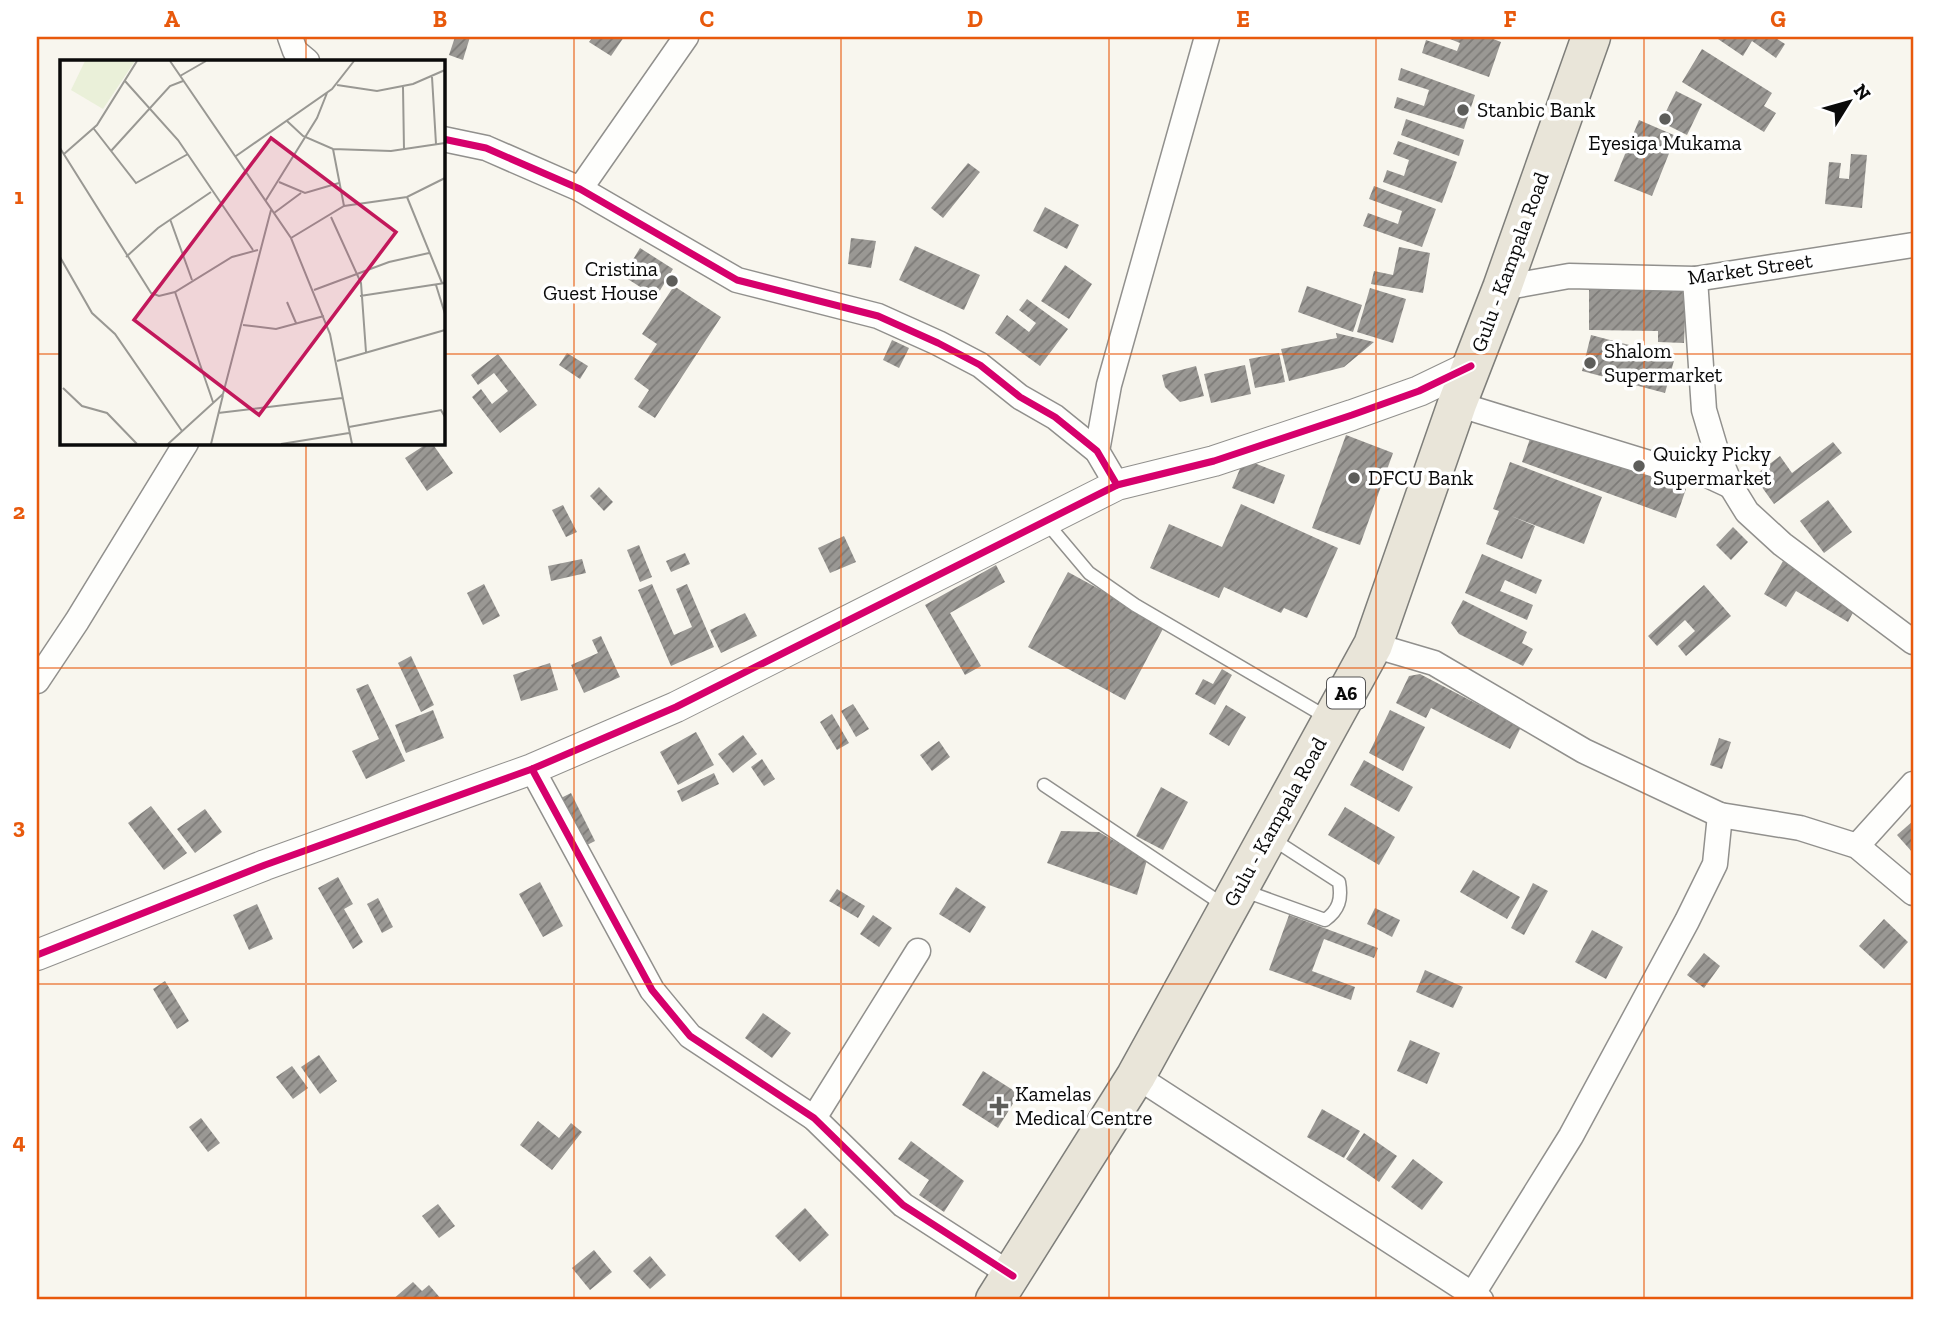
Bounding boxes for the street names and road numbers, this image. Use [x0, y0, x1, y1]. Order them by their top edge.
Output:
street label: Gulu - Kampala Road [1465, 168, 1554, 355]
street label: Market Street [1686, 247, 1814, 290]
road number: A6 [1327, 678, 1365, 708]
street label: Gulu - Kampala Road [1218, 732, 1332, 911]

